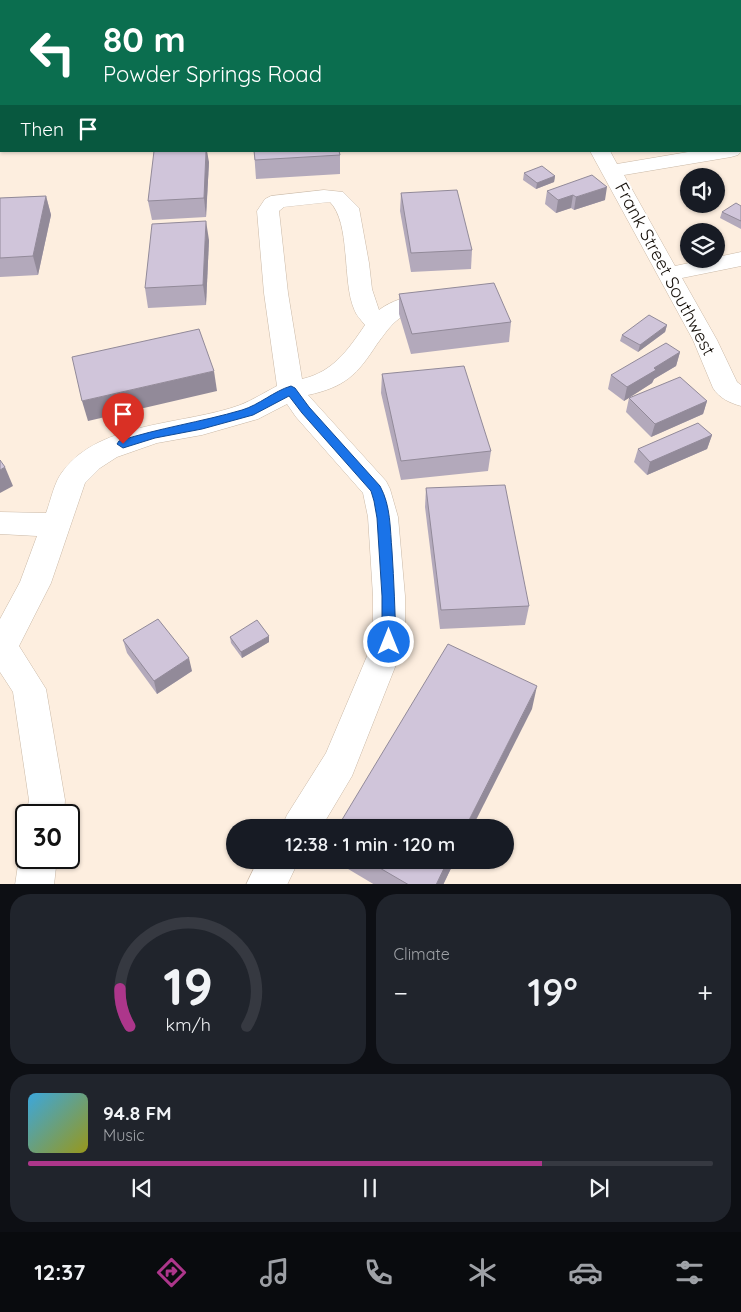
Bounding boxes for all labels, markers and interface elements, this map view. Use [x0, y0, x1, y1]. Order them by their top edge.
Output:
text: 80 m [103, 17, 186, 61]
icon: left [20, 20, 85, 85]
text: Powder Springs Road [103, 60, 322, 88]
icon: arrive [74, 115, 102, 143]
text: Then [20, 117, 64, 141]
map controls [680, 168, 725, 268]
button: sound [680, 168, 725, 213]
street label: Frank Street Southwest [610, 178, 721, 359]
button: layers [680, 223, 725, 268]
pin [102, 393, 144, 444]
icon: arrive [109, 400, 137, 428]
position arrow [362, 615, 414, 667]
speed limit sign: 30 [15, 804, 80, 869]
text: 12:38 · 1 min · 120 m [285, 832, 455, 856]
text: Climate [394, 944, 450, 964]
text: 19 [163, 953, 213, 1018]
text: 19° [528, 968, 578, 1016]
text: − [394, 975, 408, 1010]
text: + [697, 975, 713, 1010]
text: km/h [165, 1013, 210, 1035]
text: 94.8 FM [103, 1101, 172, 1125]
text: Music [103, 1125, 145, 1145]
icon: previous [128, 1174, 156, 1202]
icon: pause [356, 1174, 384, 1202]
icon: next [585, 1174, 613, 1202]
icon: directions [154, 1255, 189, 1290]
icon: music [257, 1255, 292, 1290]
icon: phone [361, 1255, 396, 1290]
icon: climate [465, 1255, 500, 1290]
icon: car [568, 1255, 603, 1290]
icon: filters [672, 1255, 707, 1290]
text: 12:37 [34, 1258, 85, 1286]

